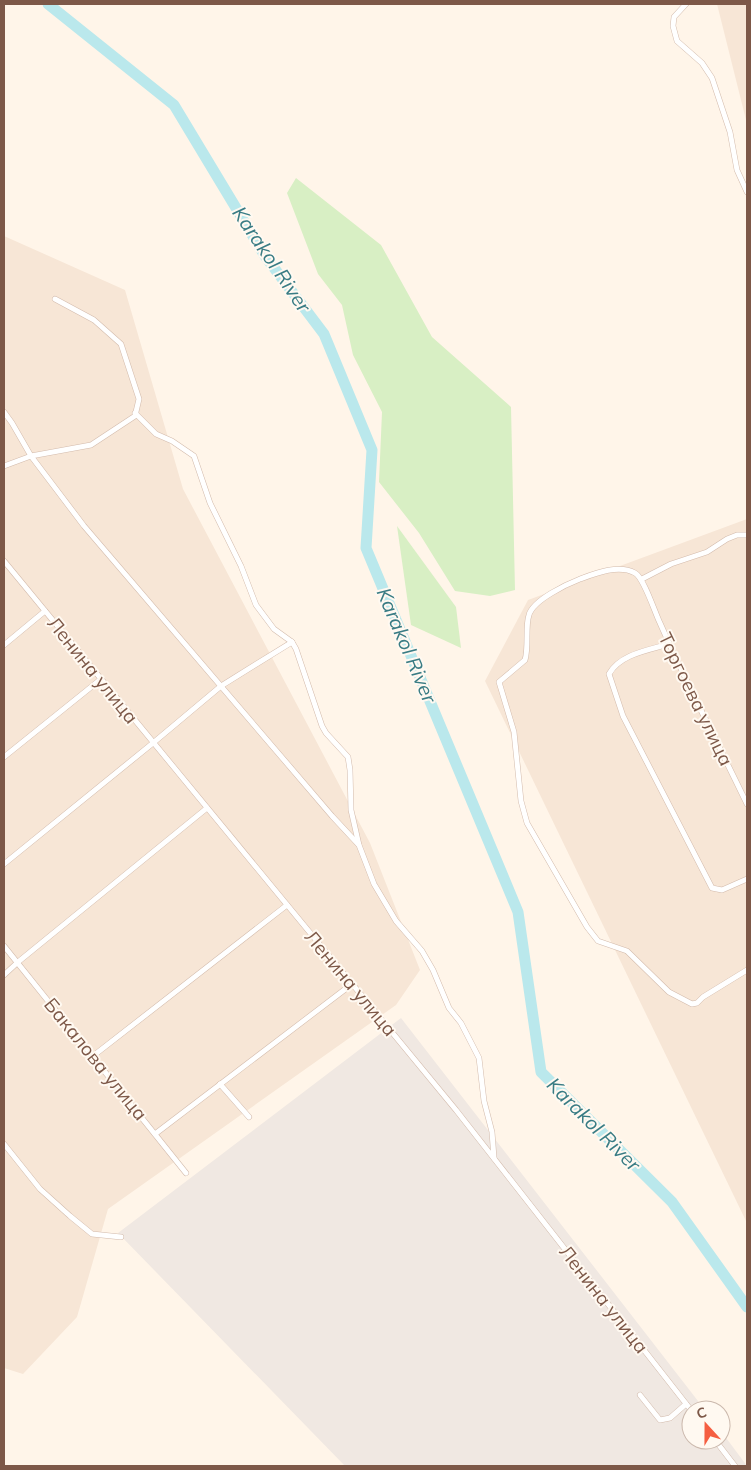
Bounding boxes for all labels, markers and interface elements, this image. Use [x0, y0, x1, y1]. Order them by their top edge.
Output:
water label: Karakol River [227, 201, 317, 317]
water label: Karakol River [372, 584, 443, 707]
street label: Ленина улица [42, 612, 144, 728]
street label: Торгоева улица [653, 628, 739, 770]
street label: Ленина улица [300, 925, 402, 1041]
street label: Бакалова улица [39, 993, 153, 1125]
water label: Karakol River [542, 1072, 647, 1177]
street label: Ленина улица [554, 1240, 654, 1358]
north arrow [681, 1400, 731, 1450]
text: С [694, 1403, 709, 1423]

